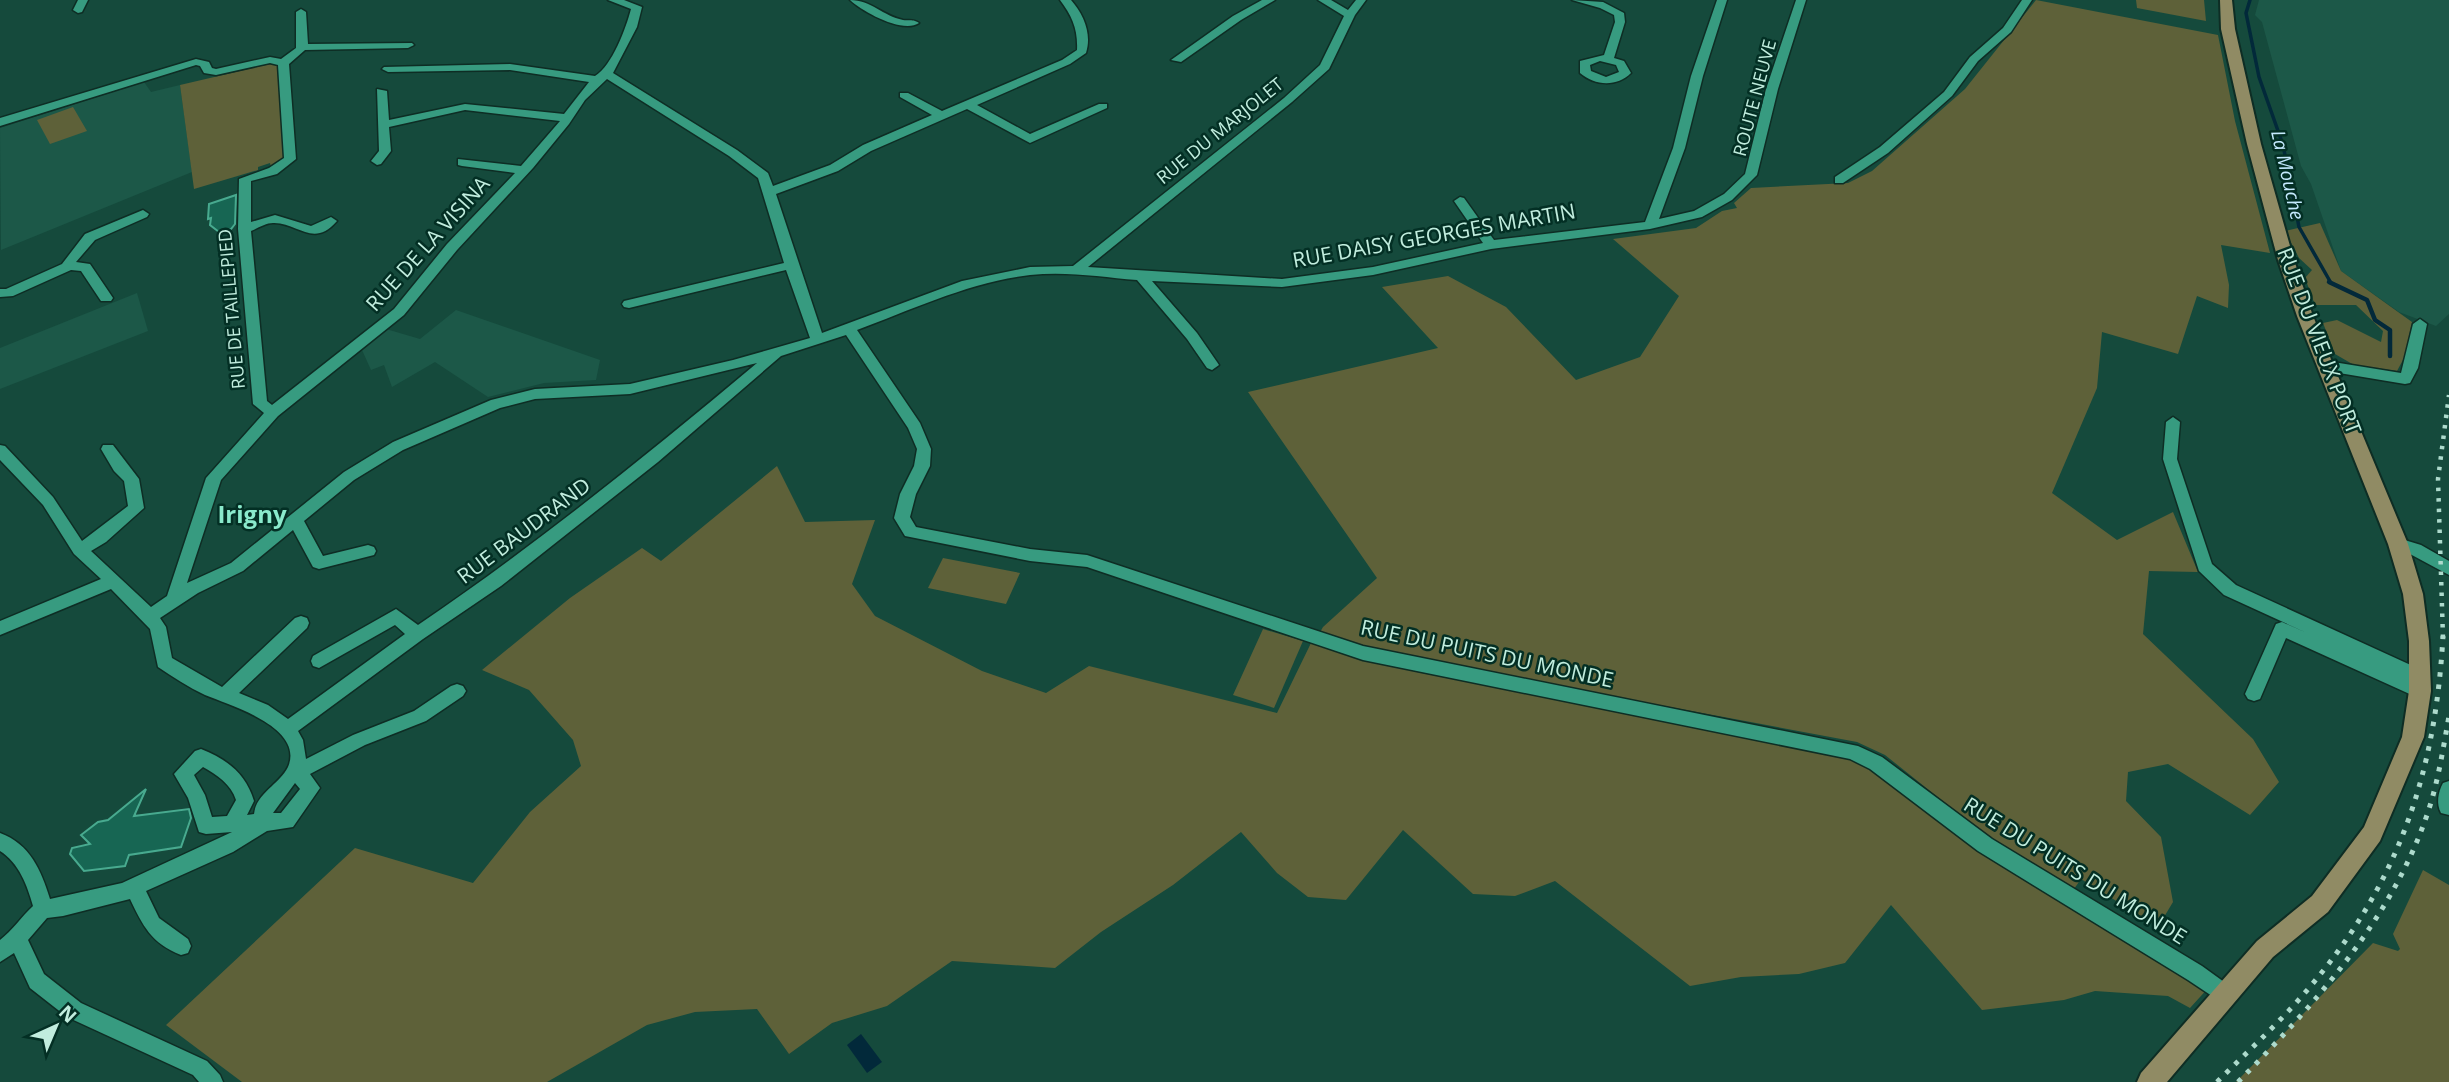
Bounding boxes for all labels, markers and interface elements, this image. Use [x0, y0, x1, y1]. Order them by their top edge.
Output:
street label: ROUTE NEUVE [1727, 37, 1781, 159]
street label: RUE DU MARJOLET [1151, 72, 1288, 189]
water label: La Mouche [2265, 128, 2311, 222]
street label: RUE DE LA VISINA [359, 169, 496, 317]
street label: RUE DAISY GEORGES MARTIN [1290, 196, 1578, 274]
street label: RUE DE TAILLEPIED [212, 228, 250, 390]
street label: RUE DU VIEUX PORT [2271, 243, 2369, 438]
street label: RUE BAUDRAND [451, 471, 596, 590]
district label: Irigny [217, 497, 287, 530]
street label: RUE DU PUITS DU MONDE [1358, 613, 1616, 694]
street label: RUE DU PUITS DU MONDE [1959, 790, 2192, 950]
north arrow [21, 991, 91, 1061]
text: N [53, 999, 82, 1028]

